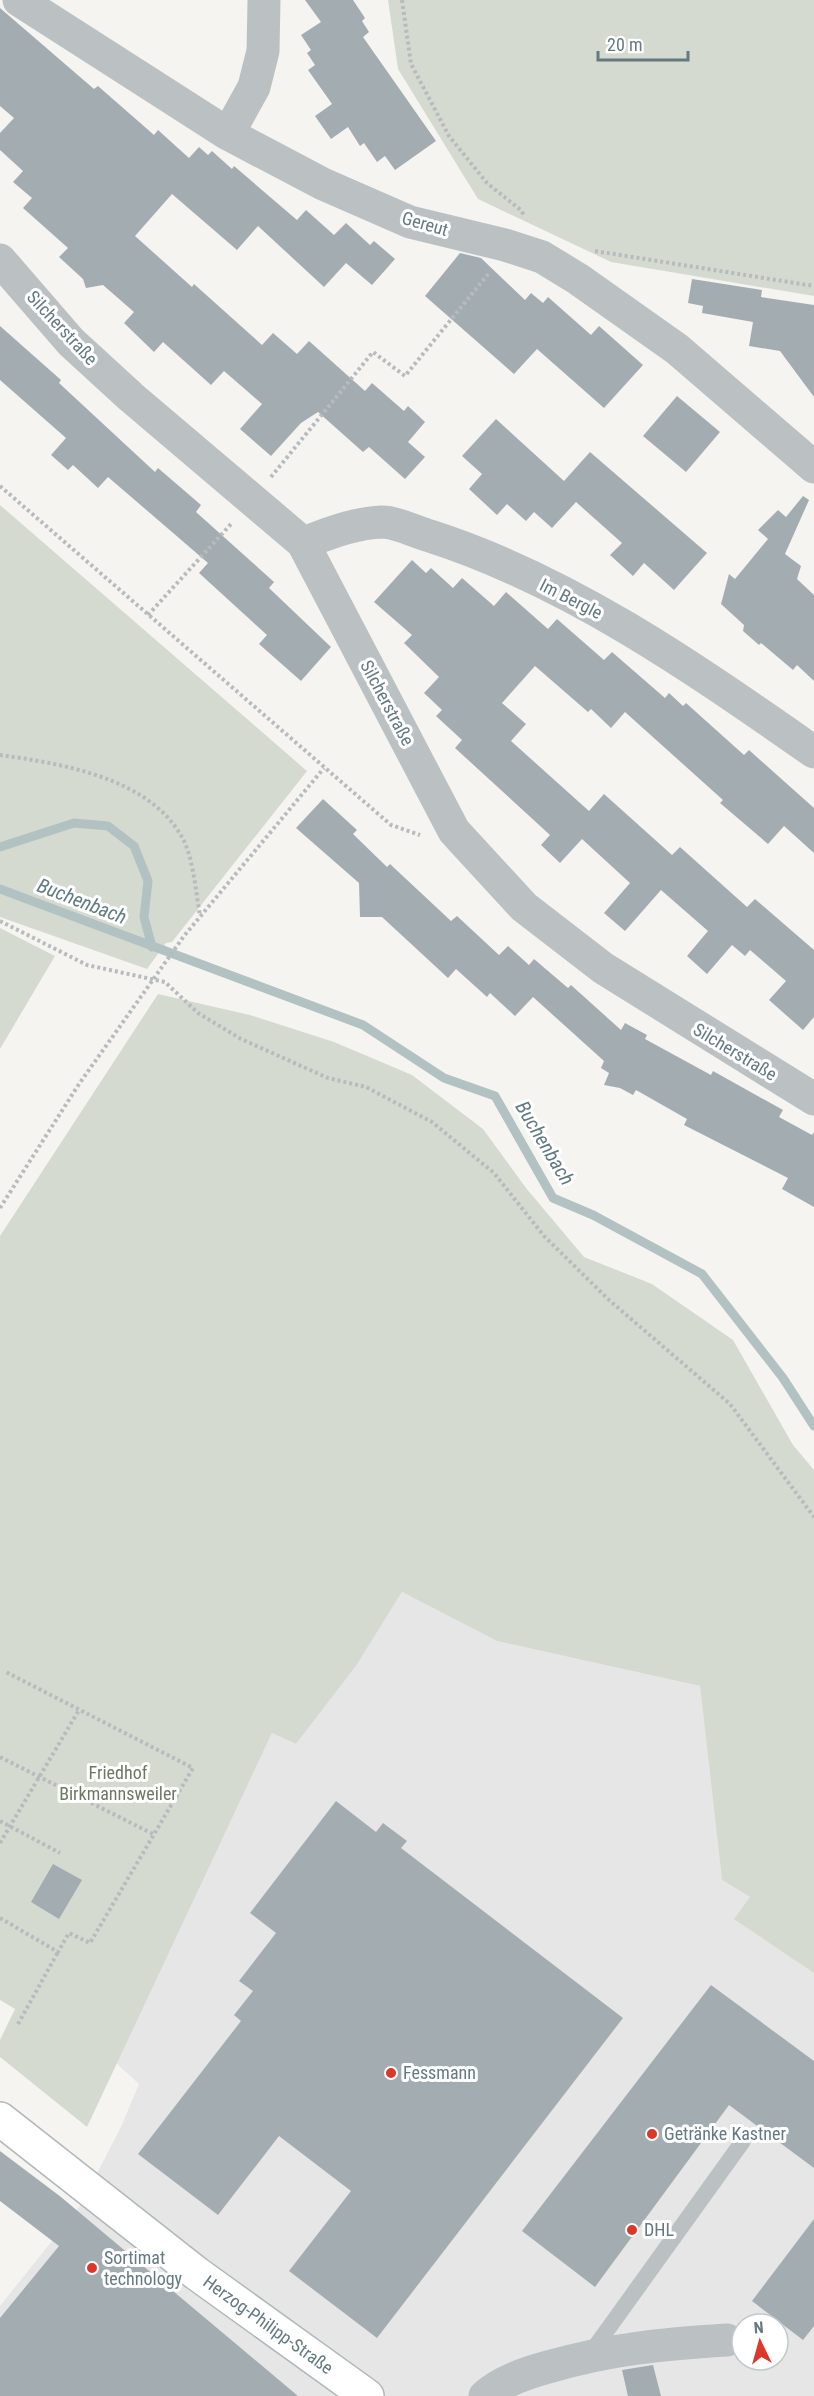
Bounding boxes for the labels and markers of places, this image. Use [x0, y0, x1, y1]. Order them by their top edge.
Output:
place label: Fessmann [403, 2062, 476, 2083]
marker: Fessmann [384, 2066, 398, 2080]
place label: Getränke Kastner [664, 2123, 787, 2144]
marker: Getränke Kastner [645, 2127, 659, 2141]
place label: DHL [644, 2219, 674, 2240]
marker: DHL [625, 2223, 639, 2237]
place label: Sortimat technology [104, 2247, 183, 2289]
marker: Sortimat technology [85, 2261, 99, 2275]

